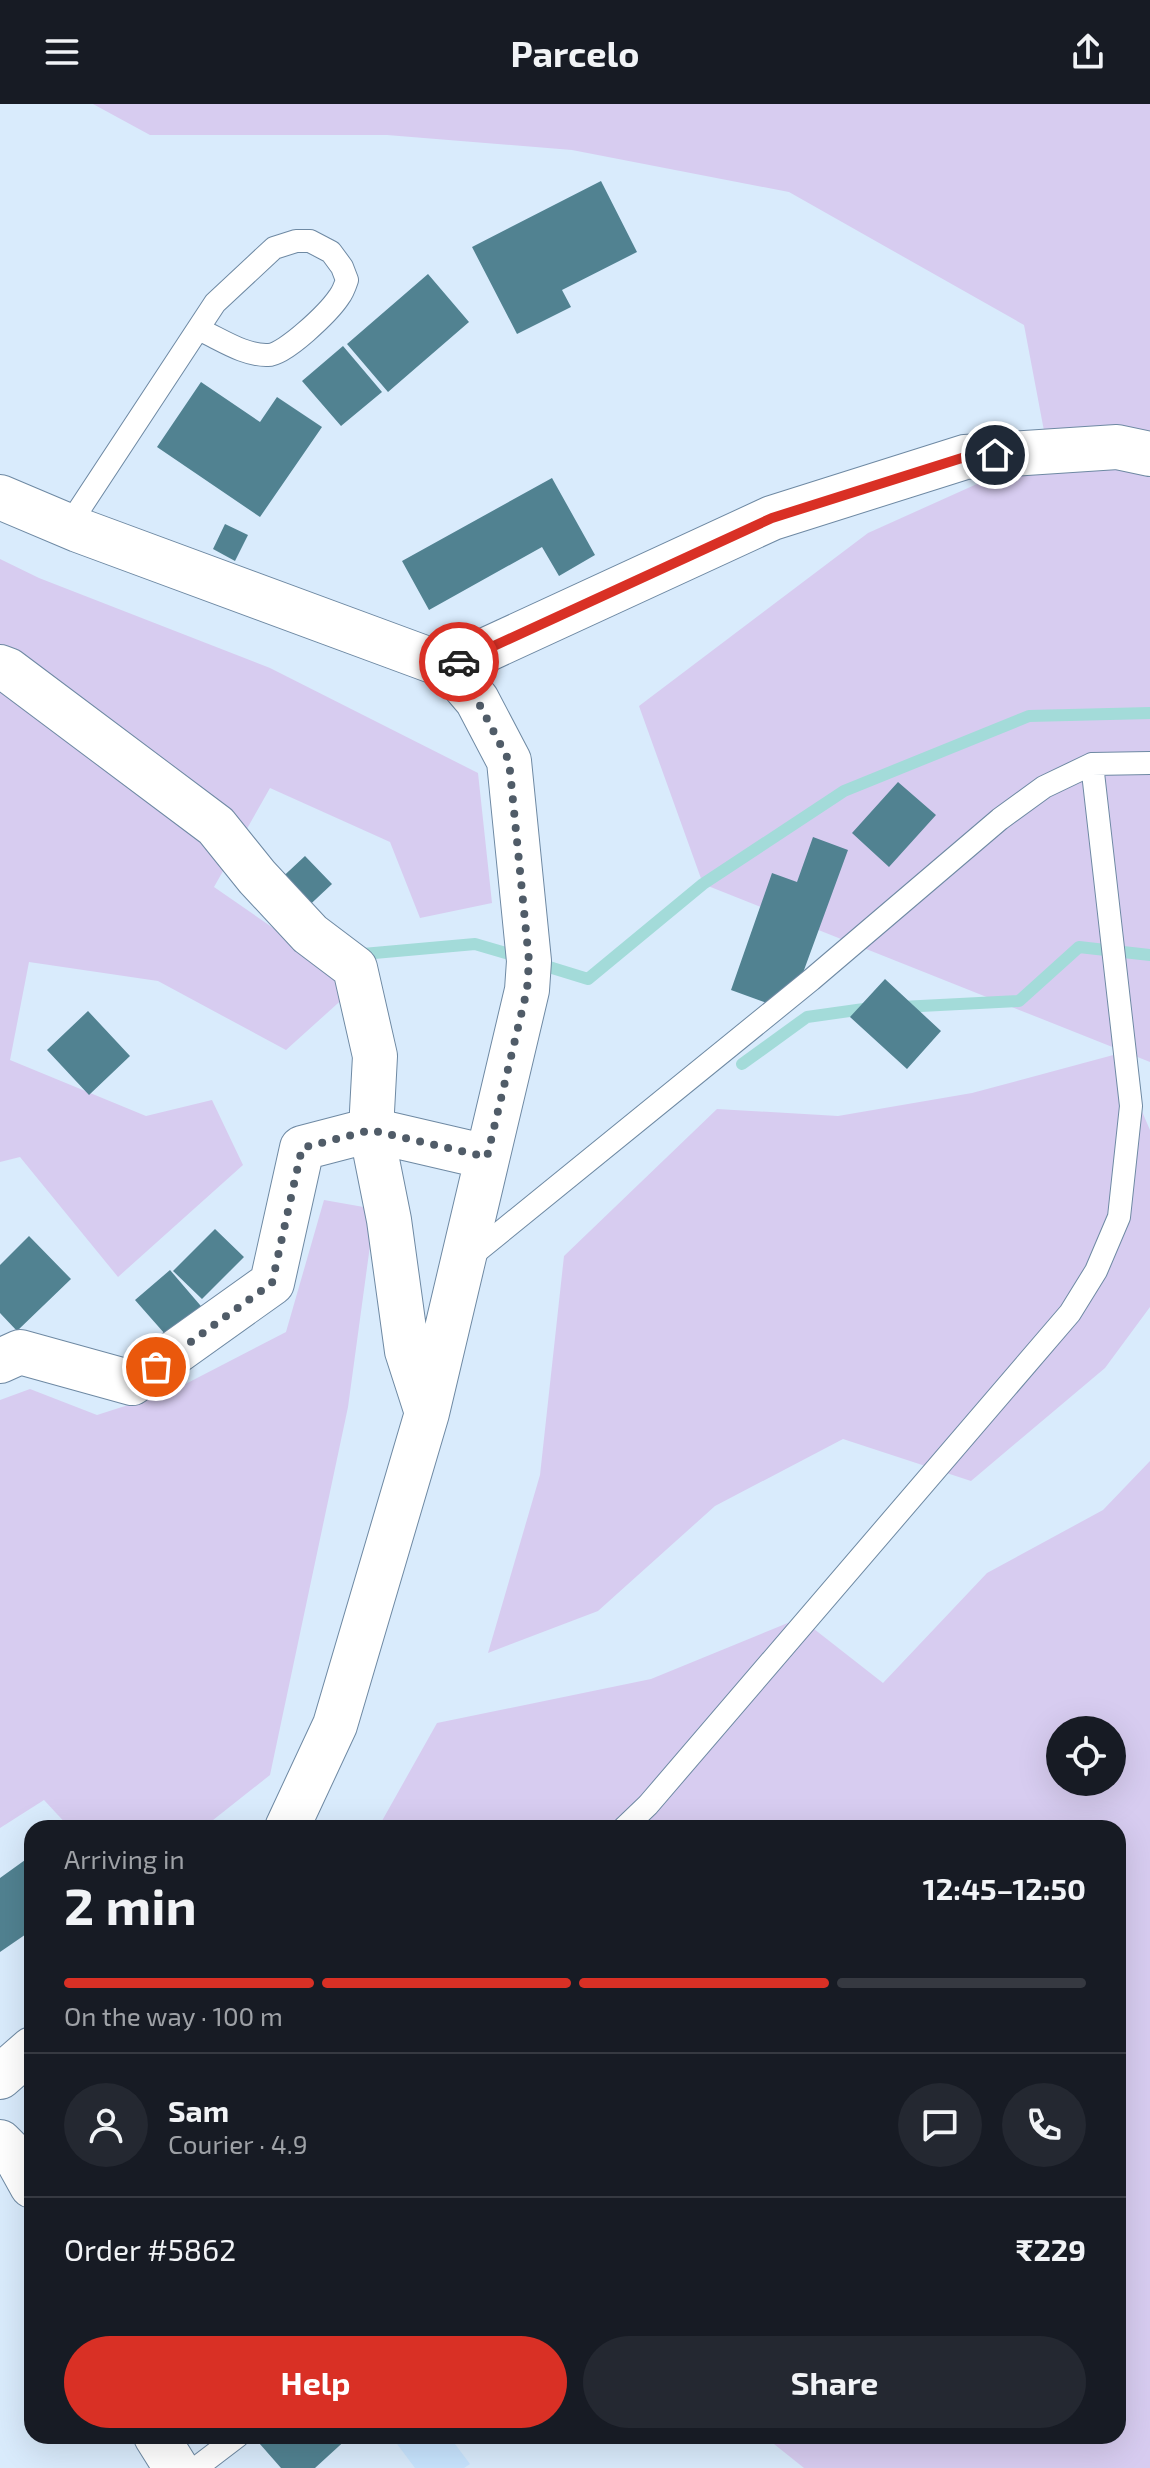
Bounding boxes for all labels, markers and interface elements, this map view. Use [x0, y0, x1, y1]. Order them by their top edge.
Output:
icon: menu [40, 30, 84, 74]
icon: share [1066, 30, 1110, 74]
text: Parcelo [510, 31, 640, 74]
pin [961, 421, 1029, 489]
icon: home [973, 433, 1017, 477]
courier [419, 622, 499, 702]
icon: car [437, 640, 481, 684]
pin [122, 1333, 190, 1401]
icon: bag [134, 1345, 178, 1389]
map controls [1046, 1716, 1126, 1796]
button: locate [1046, 1716, 1126, 1796]
text: Arriving in [64, 1843, 185, 1874]
text: 12:45–12:50 [923, 1870, 1086, 1906]
text: 2 min [64, 1873, 197, 1935]
text: On the way · 100 m [64, 2000, 283, 2031]
button: person [64, 2083, 148, 2167]
button: chat [898, 2083, 982, 2167]
button: phone [1002, 2083, 1086, 2167]
text: Sam [168, 2092, 229, 2128]
text: Courier · 4.9 [168, 2128, 308, 2159]
text: Order #5862 [64, 2231, 236, 2267]
text: ₹229 [1016, 2231, 1086, 2267]
button: Help [64, 2336, 567, 2428]
button: Share [583, 2336, 1086, 2428]

